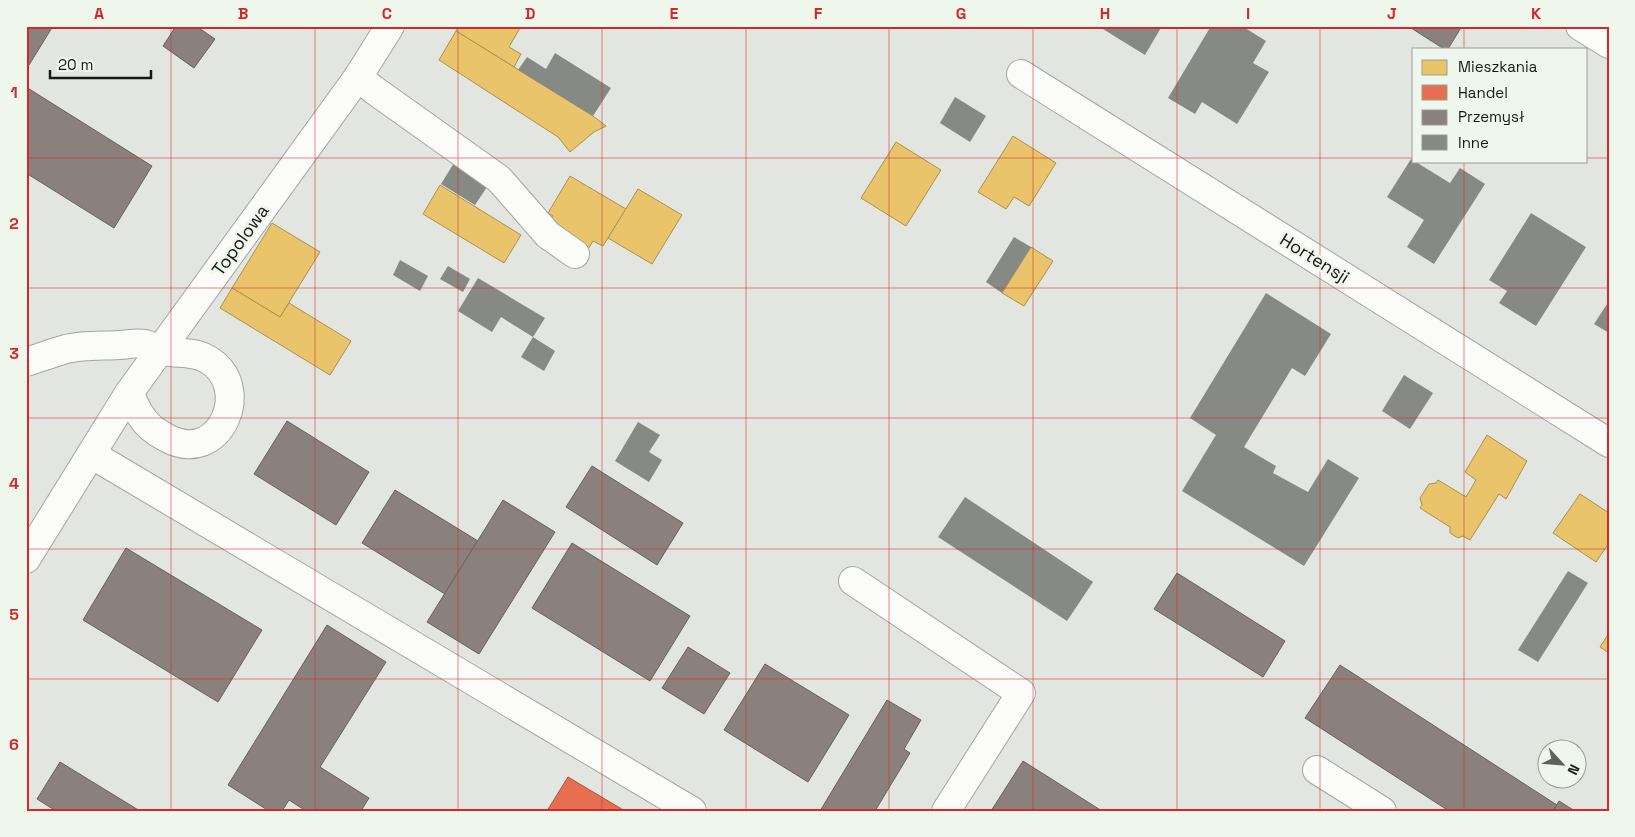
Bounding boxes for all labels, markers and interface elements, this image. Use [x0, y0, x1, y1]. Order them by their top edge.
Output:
text: A [94, 3, 104, 24]
text: B [238, 3, 248, 24]
text: C [382, 3, 392, 24]
text: D [525, 3, 535, 24]
text: E [670, 3, 679, 24]
text: F [814, 3, 823, 24]
text: G [956, 3, 966, 24]
text: H [1100, 3, 1110, 24]
text: I [1246, 3, 1250, 24]
text: J [1387, 3, 1397, 24]
text: K [1531, 3, 1541, 24]
scale bar [50, 48, 151, 80]
legend [1412, 48, 1588, 162]
text: 20 m [58, 55, 93, 74]
text: Mieszkania [1458, 57, 1538, 76]
text: 1 [10, 82, 18, 103]
text: Handel [1458, 83, 1508, 102]
text: Przemysł [1458, 107, 1525, 126]
text: Inne [1458, 133, 1489, 152]
street label: Topolowa [206, 200, 274, 280]
text: 2 [9, 213, 19, 234]
street label: Hortensji [1276, 228, 1354, 288]
text: 3 [9, 343, 19, 364]
text: 4 [9, 473, 19, 494]
text: 5 [9, 604, 19, 625]
text: 6 [9, 734, 19, 755]
north arrow [1538, 740, 1588, 790]
text: N [1564, 762, 1584, 778]

